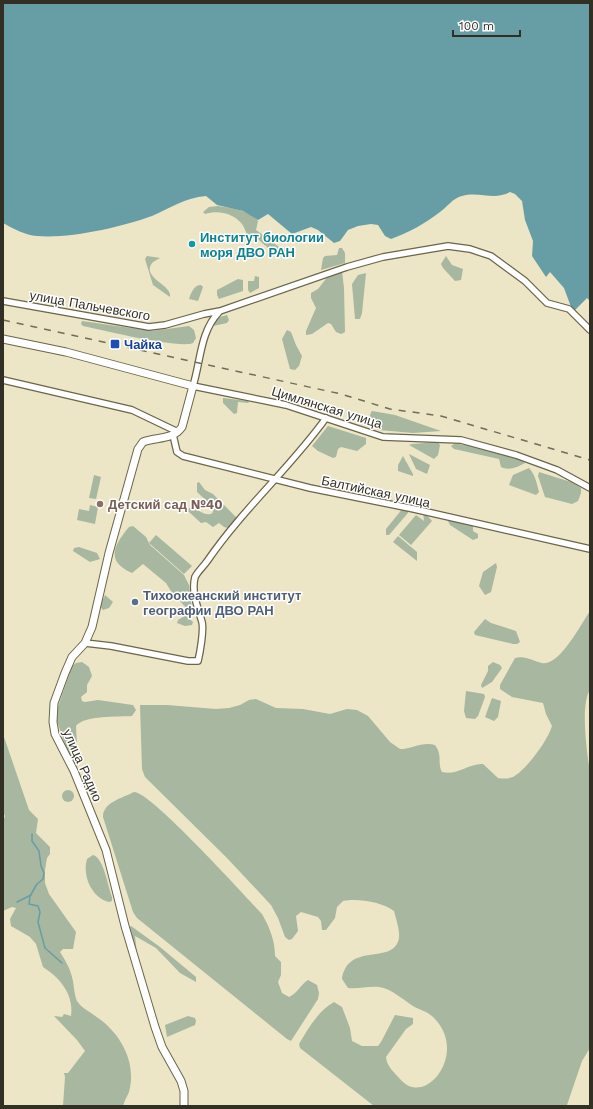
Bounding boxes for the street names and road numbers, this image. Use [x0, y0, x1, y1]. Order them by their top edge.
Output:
street label: улица Пальчевского [28, 287, 151, 323]
street label: Цимлянская улица [270, 384, 385, 432]
street label: Балтийская улица [320, 473, 432, 510]
street label: улица Радио [60, 727, 105, 804]

